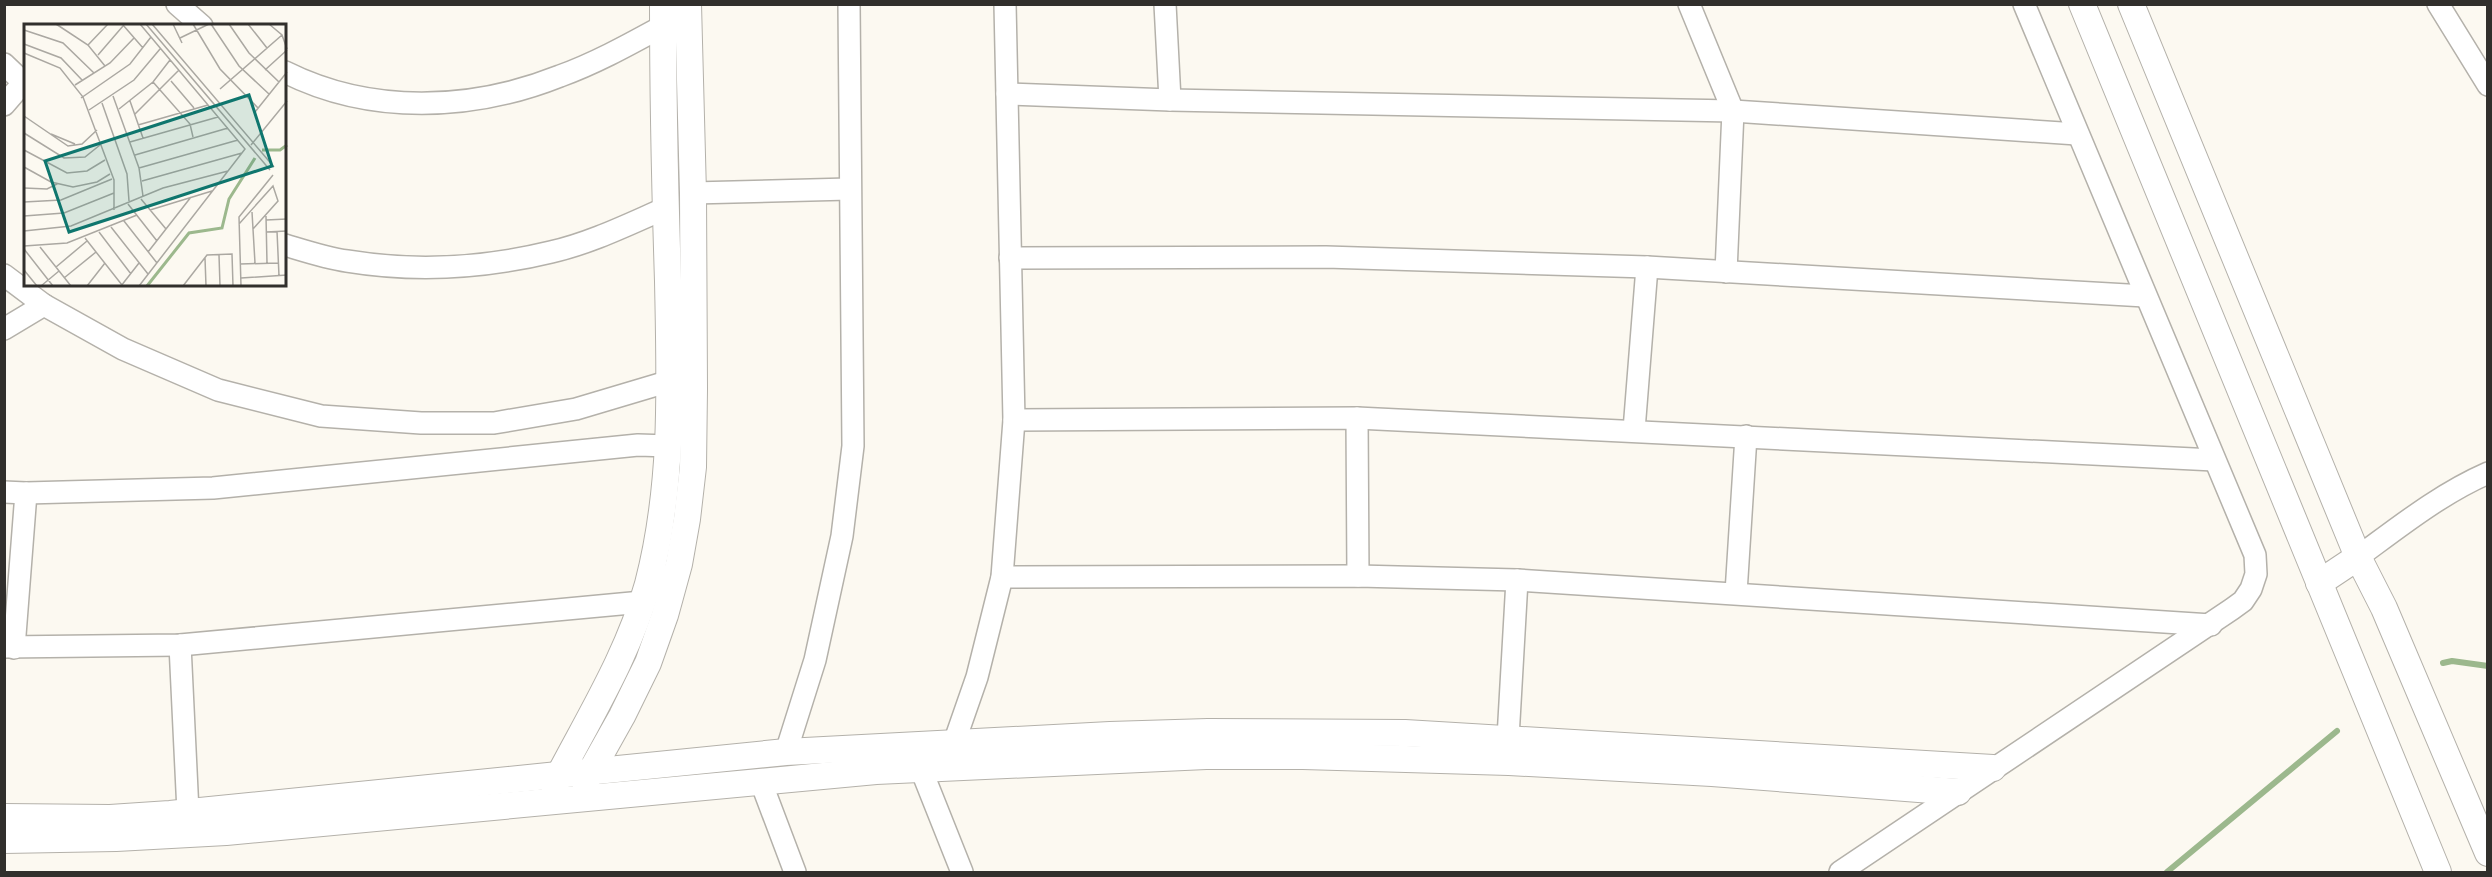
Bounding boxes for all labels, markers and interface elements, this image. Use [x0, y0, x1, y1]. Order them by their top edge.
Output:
inset map [24, 24, 286, 286]

